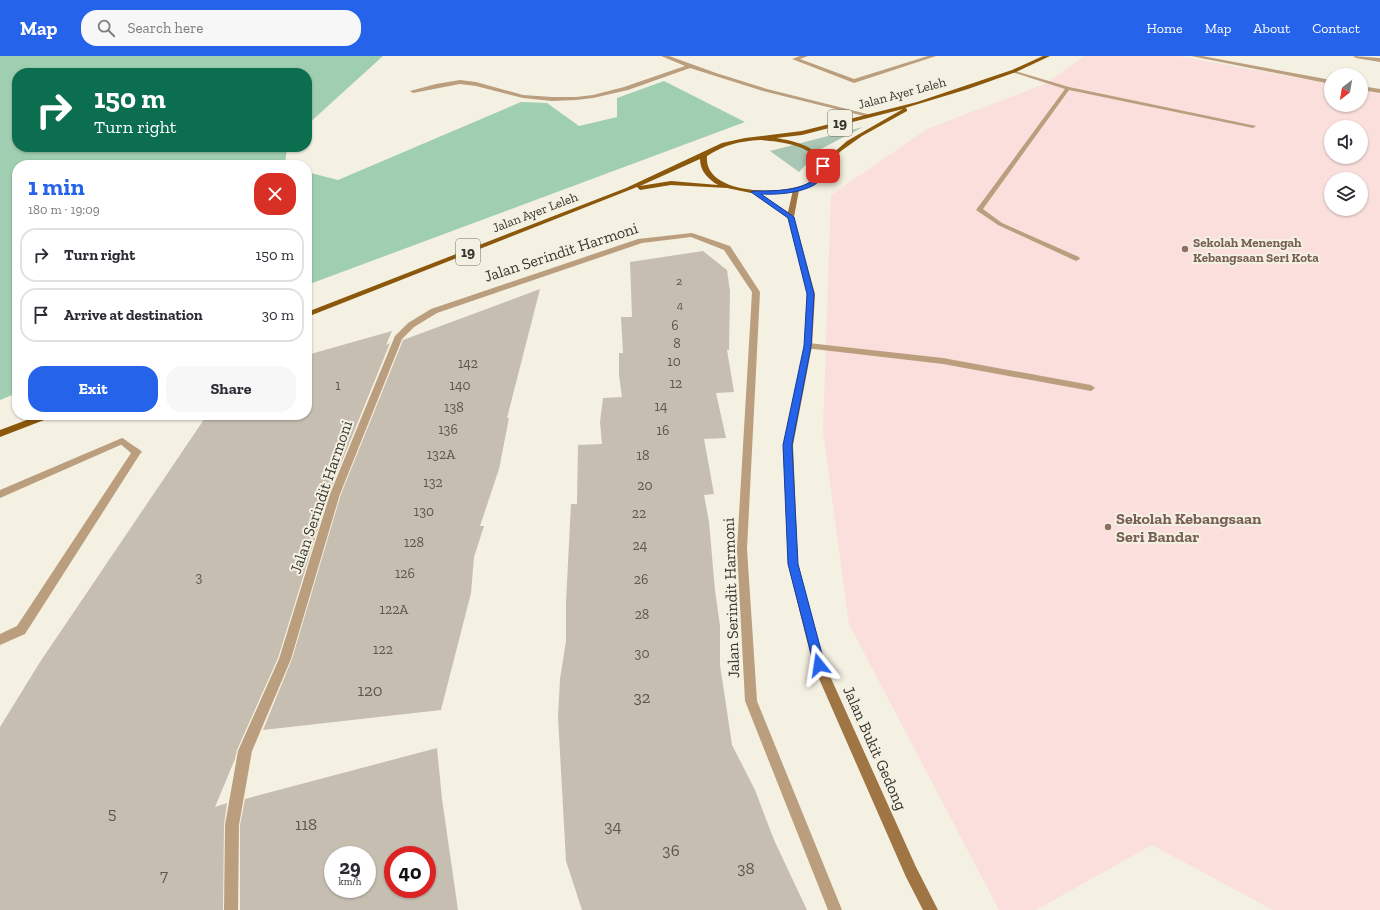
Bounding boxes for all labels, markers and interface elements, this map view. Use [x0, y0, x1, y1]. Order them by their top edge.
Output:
search box [81, 10, 361, 46]
text: Map [20, 17, 57, 40]
icon: search [95, 17, 117, 39]
text: Search here [127, 19, 203, 37]
text: Home [1147, 20, 1183, 37]
text: Map [1205, 20, 1231, 37]
text: About [1253, 20, 1290, 37]
text: Contact [1312, 20, 1360, 37]
north arrow [1324, 68, 1368, 112]
map controls [1324, 68, 1368, 216]
street label: Jalan Ayer Leleh [856, 74, 948, 112]
text: 150 m [94, 82, 166, 115]
icon: right [28, 84, 80, 136]
road number: 19 [828, 110, 852, 136]
text: Turn right [94, 116, 176, 138]
button: sound [1324, 120, 1368, 164]
pin [806, 149, 840, 183]
icon: arrive [812, 155, 834, 177]
text: 1 min [28, 172, 85, 201]
button: layers [1324, 172, 1368, 216]
button: close [254, 173, 296, 215]
street label: Jalan Ayer Leleh [490, 189, 580, 235]
text: 180 m · 19:09 [28, 202, 100, 217]
street label: Jalan Serindit Harmoni [482, 218, 641, 286]
place label: Sekolah Menengah Kebangsaan Seri Kota [1193, 235, 1319, 265]
road number: 19 [456, 239, 480, 265]
icon: right [30, 244, 52, 266]
marker: Sekolah Menengah Kebangsaan Seri Kota [1180, 244, 1190, 254]
text: Turn right [64, 246, 135, 264]
text: 150 m [256, 246, 294, 264]
house number: 2 [676, 274, 682, 288]
house number: 4 [677, 298, 684, 312]
icon: arrive [30, 304, 52, 326]
text: Arrive at destination [64, 306, 203, 324]
text: 30 m [262, 306, 294, 324]
house number: 6 [671, 317, 679, 334]
house number: 8 [673, 335, 681, 352]
house number: 10 [667, 353, 681, 370]
house number: 142 [458, 355, 478, 372]
button: Exit [28, 366, 158, 412]
button: Share [166, 366, 296, 412]
house number: 12 [670, 375, 682, 392]
house number: 1 [335, 377, 341, 394]
house number: 140 [450, 377, 471, 394]
house number: 14 [655, 398, 668, 415]
house number: 138 [444, 399, 464, 416]
street label: Jalan Serindit Harmoni [286, 417, 356, 576]
house number: 136 [438, 421, 458, 438]
house number: 16 [657, 422, 669, 439]
house number: 132A [427, 446, 456, 463]
house number: 18 [637, 447, 649, 464]
house number: 132 [423, 474, 443, 491]
house number: 20 [637, 477, 653, 494]
house number: 130 [414, 503, 434, 520]
house number: 22 [632, 505, 646, 522]
place label: Sekolah Kebangsaan Seri Bandar [1116, 509, 1262, 546]
street label: Jalan Serindit Harmoni [719, 517, 743, 679]
marker: Sekolah Kebangsaan Seri Bandar [1103, 522, 1113, 532]
house number: 128 [404, 534, 424, 551]
house number: 24 [633, 537, 648, 554]
house number: 126 [395, 565, 415, 582]
house number: 3 [196, 569, 203, 586]
house number: 26 [634, 571, 648, 588]
house number: 122A [380, 601, 409, 618]
house number: 28 [635, 606, 649, 623]
house number: 122 [373, 641, 393, 658]
position arrow [798, 644, 840, 686]
house number: 30 [635, 645, 649, 662]
house number: 120 [357, 680, 383, 700]
street label: Jalan Bukit Gedong [839, 683, 911, 813]
house number: 32 [633, 687, 651, 707]
house number: 5 [108, 803, 116, 823]
house number: 118 [295, 814, 317, 834]
house number: 34 [604, 816, 622, 836]
house number: 36 [662, 840, 680, 860]
speed limit sign: 40 [384, 846, 436, 898]
text: 29 [339, 855, 361, 879]
house number: 38 [737, 858, 755, 878]
house number: 7 [160, 865, 168, 885]
text: km/h [339, 876, 361, 888]

